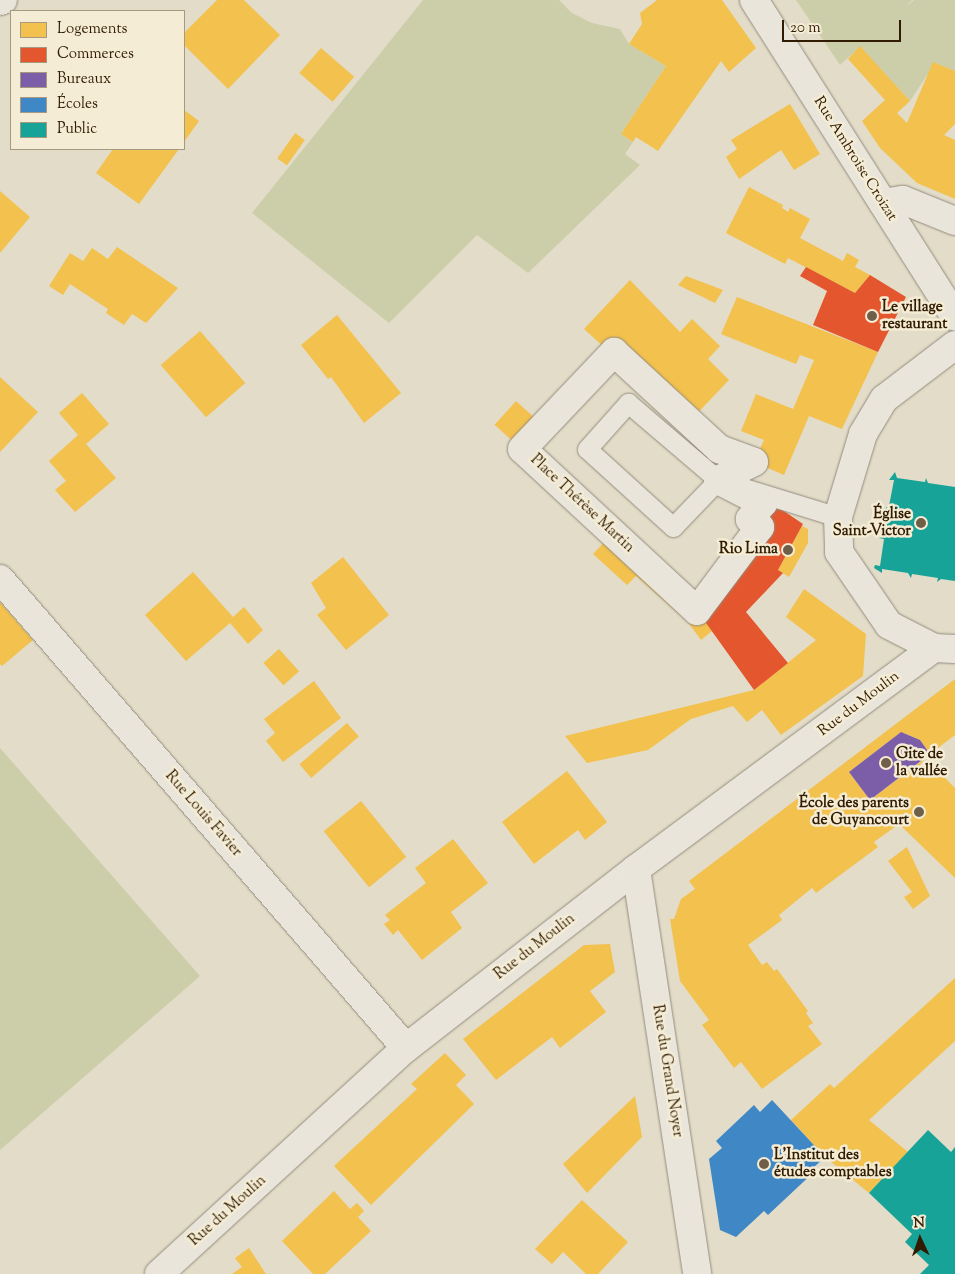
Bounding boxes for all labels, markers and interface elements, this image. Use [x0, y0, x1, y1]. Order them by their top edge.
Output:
legend [10, 10, 185, 150]
scale bar [785, 10, 904, 42]
text: 20 m [790, 18, 821, 39]
text: Logements [57, 19, 127, 40]
text: Commerces [57, 44, 134, 65]
text: Bureaux [57, 69, 111, 90]
street label: Rue Ambroise Croizat [809, 93, 901, 225]
text: Écoles [57, 94, 98, 115]
text: Public [57, 119, 97, 140]
place label: Le village restaurant [882, 298, 947, 333]
marker: Le village restaurant [866, 310, 878, 322]
street label: Place Thérèse Martin [526, 451, 638, 557]
place label: Église Saint-Victor [833, 505, 911, 540]
marker: Église Saint-Victor [915, 517, 927, 529]
place label: Rio Lima [719, 541, 778, 559]
marker: Rio Lima [782, 544, 794, 556]
street label: Rue du Moulin [815, 668, 903, 740]
place label: Gite de la vallée [896, 745, 947, 780]
marker: Gite de la vallée [880, 757, 892, 769]
street label: Rue Louis Favier [161, 767, 245, 861]
place label: École des parents de Guyancourt [799, 794, 909, 829]
marker: École des parents de Guyancourt [913, 806, 925, 818]
street label: Rue du Moulin [491, 910, 579, 984]
street label: Rue du Grand Noyer [648, 1003, 686, 1139]
place label: L'Institut des études comptables [774, 1146, 892, 1181]
marker: L'Institut des études comptables [758, 1158, 770, 1170]
street label: Rue du Moulin [186, 1172, 270, 1250]
north arrow [895, 1214, 945, 1264]
text: N [913, 1214, 925, 1234]

